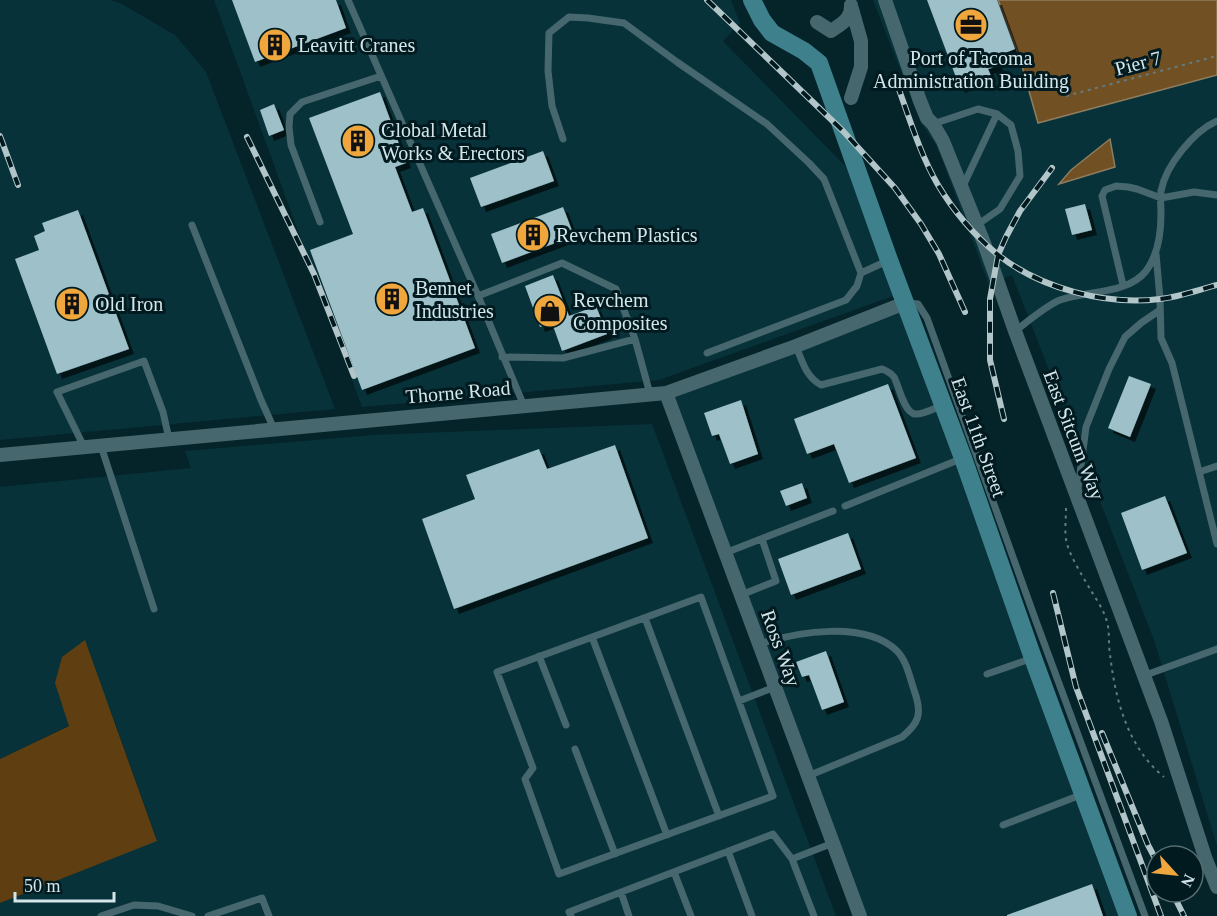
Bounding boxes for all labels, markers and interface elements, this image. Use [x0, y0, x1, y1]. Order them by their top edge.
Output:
office icon: Port of Tacoma Administration Building [953, 7, 989, 43]
building icon: Leavitt Cranes [257, 27, 293, 63]
place label: Leavitt Cranes [298, 34, 415, 56]
street label: Pier 7 [1112, 46, 1164, 80]
place label: Port of Tacoma Administration Building [873, 47, 1069, 93]
place label: Global Metal Works & Erectors [381, 119, 525, 164]
building icon: Global Metal Works & Erectors [340, 123, 376, 159]
building icon: Revchem Plastics [515, 217, 551, 253]
place label: Revchem Plastics [556, 224, 698, 246]
place label: Bennet Industries [415, 277, 494, 322]
building icon: Bennet Industries [374, 281, 410, 317]
building icon: Old Iron [54, 286, 90, 322]
place label: Revchem Composites [573, 289, 668, 335]
place label: Old Iron [95, 293, 163, 315]
shop icon: Revchem Composites [532, 293, 568, 329]
street label: East Sitcum Way [1038, 367, 1109, 503]
street label: East 11th Street [947, 374, 1011, 500]
street label: Thorne Road [405, 376, 511, 408]
street label: Ross Way [756, 607, 805, 690]
north arrow [1145, 844, 1205, 904]
scale bar [15, 865, 114, 903]
text: N [1178, 872, 1198, 890]
text: 50 m [24, 876, 61, 896]

